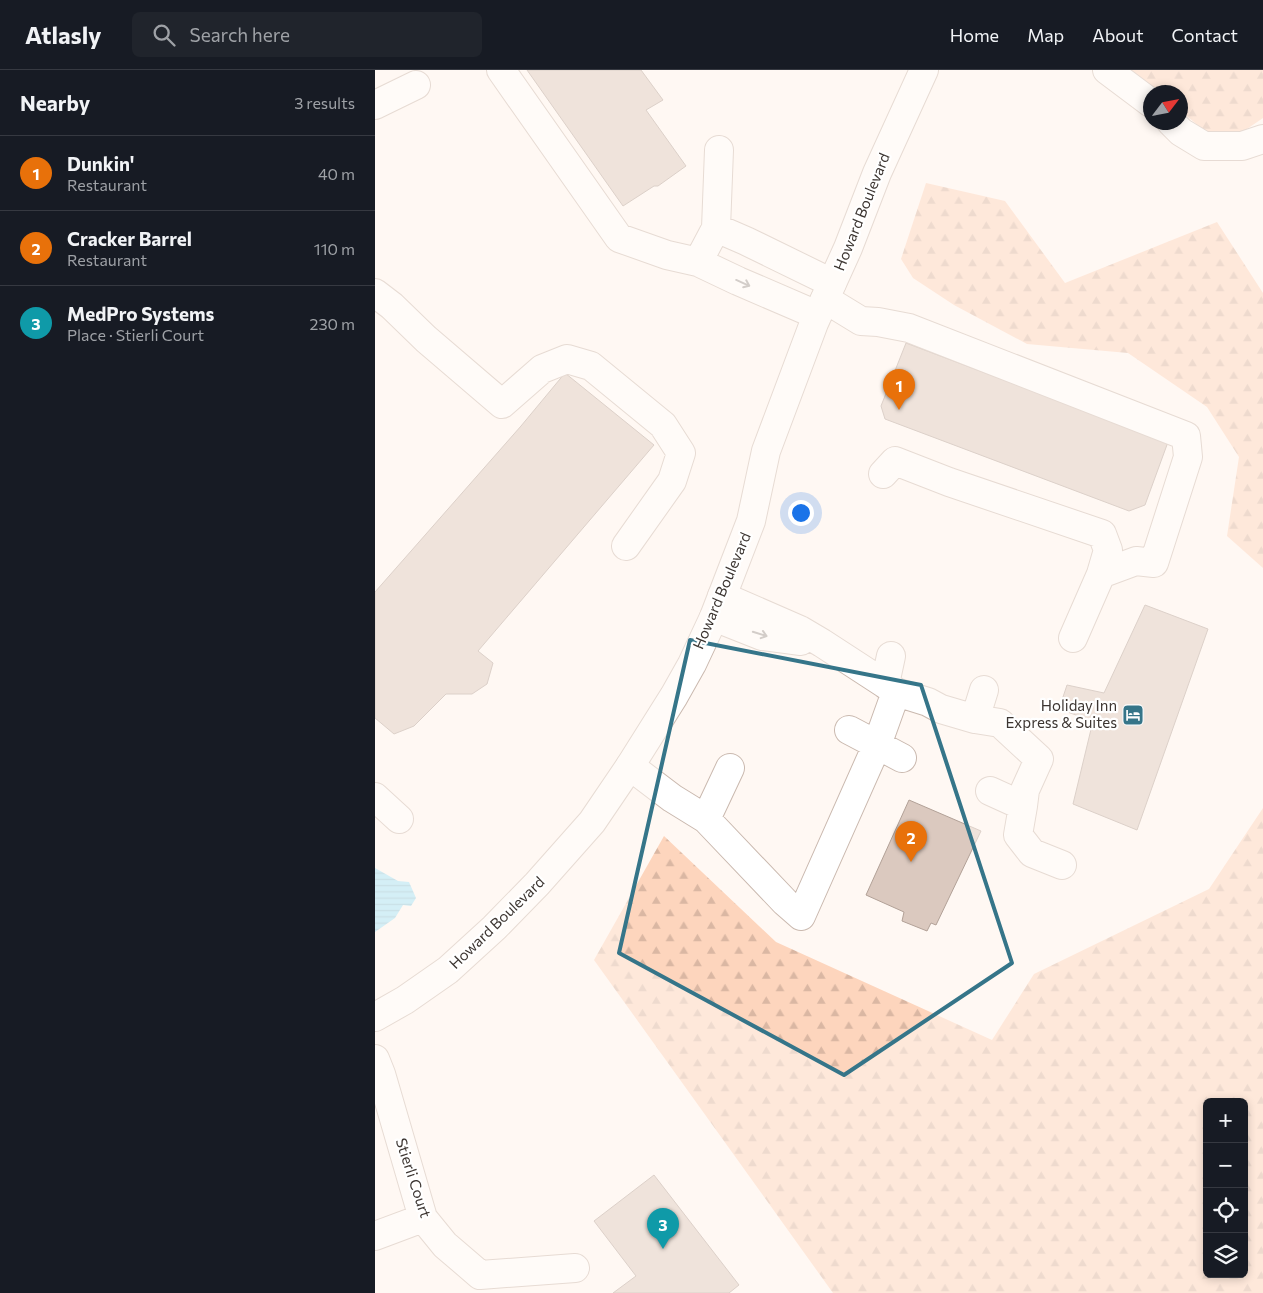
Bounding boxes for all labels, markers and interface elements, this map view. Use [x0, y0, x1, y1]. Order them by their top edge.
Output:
search box [132, 12, 482, 57]
text: Atlasly [25, 20, 102, 49]
icon: search [150, 21, 178, 49]
text: Search here [190, 23, 290, 46]
text: Home [950, 24, 999, 46]
text: Map [1027, 24, 1064, 46]
text: About [1092, 24, 1144, 46]
text: Contact [1172, 24, 1238, 46]
north arrow [1143, 85, 1188, 130]
text: Nearby [20, 90, 90, 115]
text: 3 results [294, 93, 355, 112]
street label: Howard Boulevard [829, 150, 893, 273]
text: Dunkin' [67, 152, 134, 175]
text: 1 [32, 164, 40, 183]
text: 40 m [318, 164, 355, 183]
text: Restaurant [67, 175, 147, 194]
text: Cracker Barrel [67, 227, 192, 250]
text: 2 [31, 239, 41, 258]
text: 110 m [314, 239, 355, 258]
text: Restaurant [67, 250, 147, 269]
one-way arrow [735, 280, 750, 289]
text: MedPro Systems [67, 302, 214, 325]
text: 3 [31, 314, 41, 333]
text: 230 m [310, 314, 355, 333]
text: Place · Stierli Court [67, 325, 204, 344]
pin: 1 [883, 369, 915, 410]
your location [788, 500, 814, 526]
street label: Howard Boulevard [688, 529, 754, 652]
one-way arrow [752, 630, 768, 640]
place label: Holiday Inn Express & Suites [1005, 696, 1117, 731]
hotel icon: Holiday Inn Express & Suites [1121, 703, 1145, 727]
pin: 2 [895, 821, 927, 862]
street label: Howard Boulevard [445, 872, 548, 972]
map controls [1203, 1098, 1248, 1278]
button: + [1203, 1098, 1248, 1143]
street label: Stierli Court [393, 1136, 435, 1220]
button: − [1203, 1143, 1248, 1188]
button: locate [1203, 1188, 1248, 1233]
pin: 3 [647, 1208, 679, 1249]
button: layers [1203, 1233, 1248, 1278]

